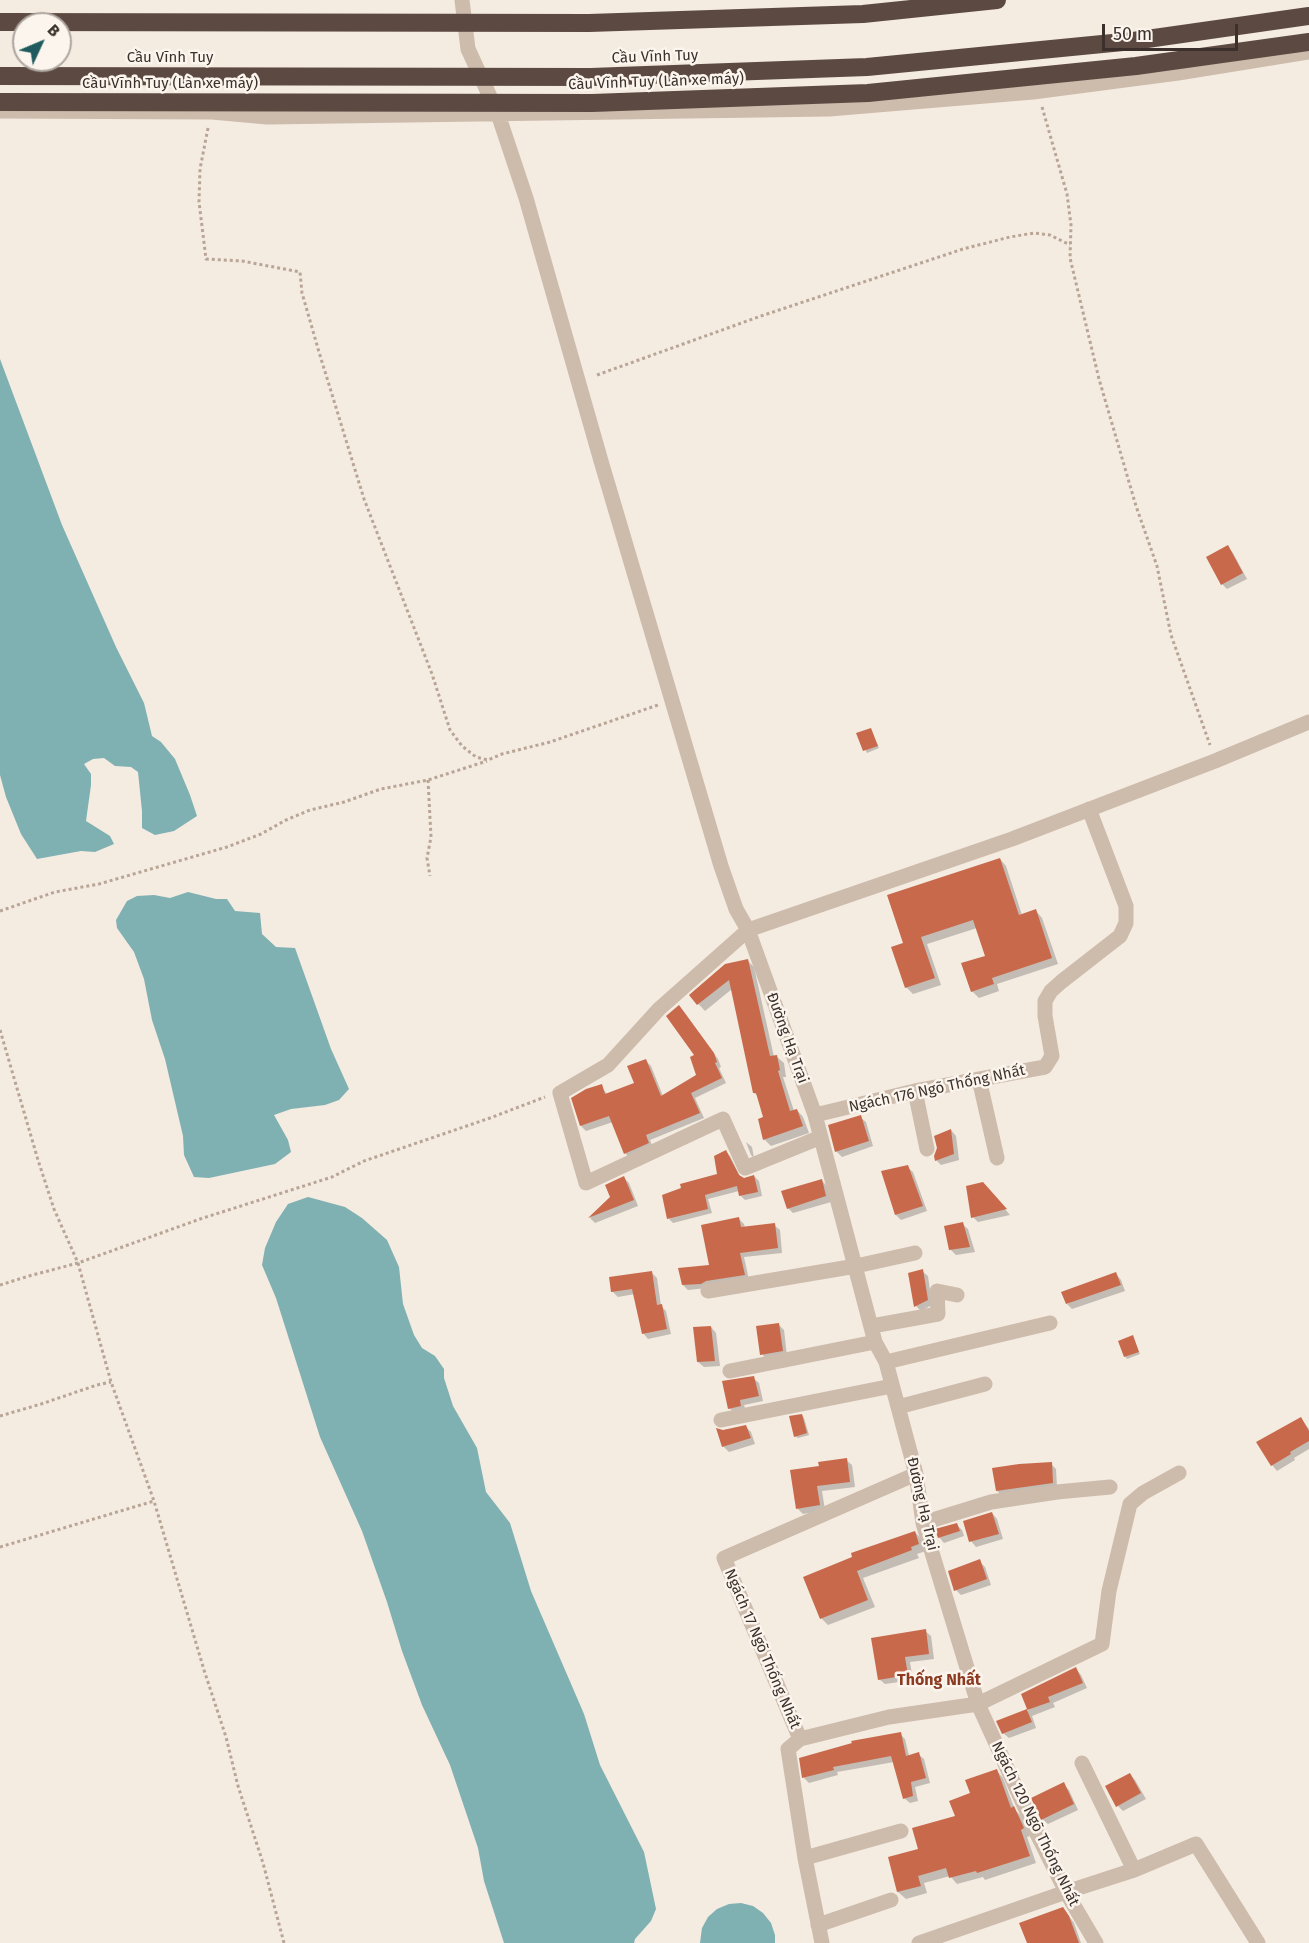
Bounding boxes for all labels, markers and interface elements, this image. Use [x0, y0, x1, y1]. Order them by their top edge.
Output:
north arrow [12, 12, 72, 72]
scale bar [1105, 12, 1242, 50]
text: B [44, 20, 64, 41]
text: 50 m [1113, 23, 1152, 45]
street label: Cầu Vĩnh Tuy [611, 46, 699, 68]
street label: Cầu Vĩnh Tuy [127, 49, 213, 67]
street label: Cầu Vĩnh Tuy (Làn xe máy) [568, 70, 744, 94]
street label: Cầu Vĩnh Tuy (Làn xe máy) [82, 75, 258, 93]
street label: Đường Hạ Trại [762, 990, 812, 1086]
street label: Ngách 176 Ngõ Thống Nhất [847, 1062, 1027, 1116]
street label: Đường Hạ Trại [903, 1456, 941, 1552]
street label: Ngách 17 Ngõ Thống Nhất [720, 1566, 804, 1732]
district label: Thống Nhất [897, 1671, 981, 1691]
street label: Ngách 120 Ngõ Thống Nhất [987, 1739, 1083, 1909]

